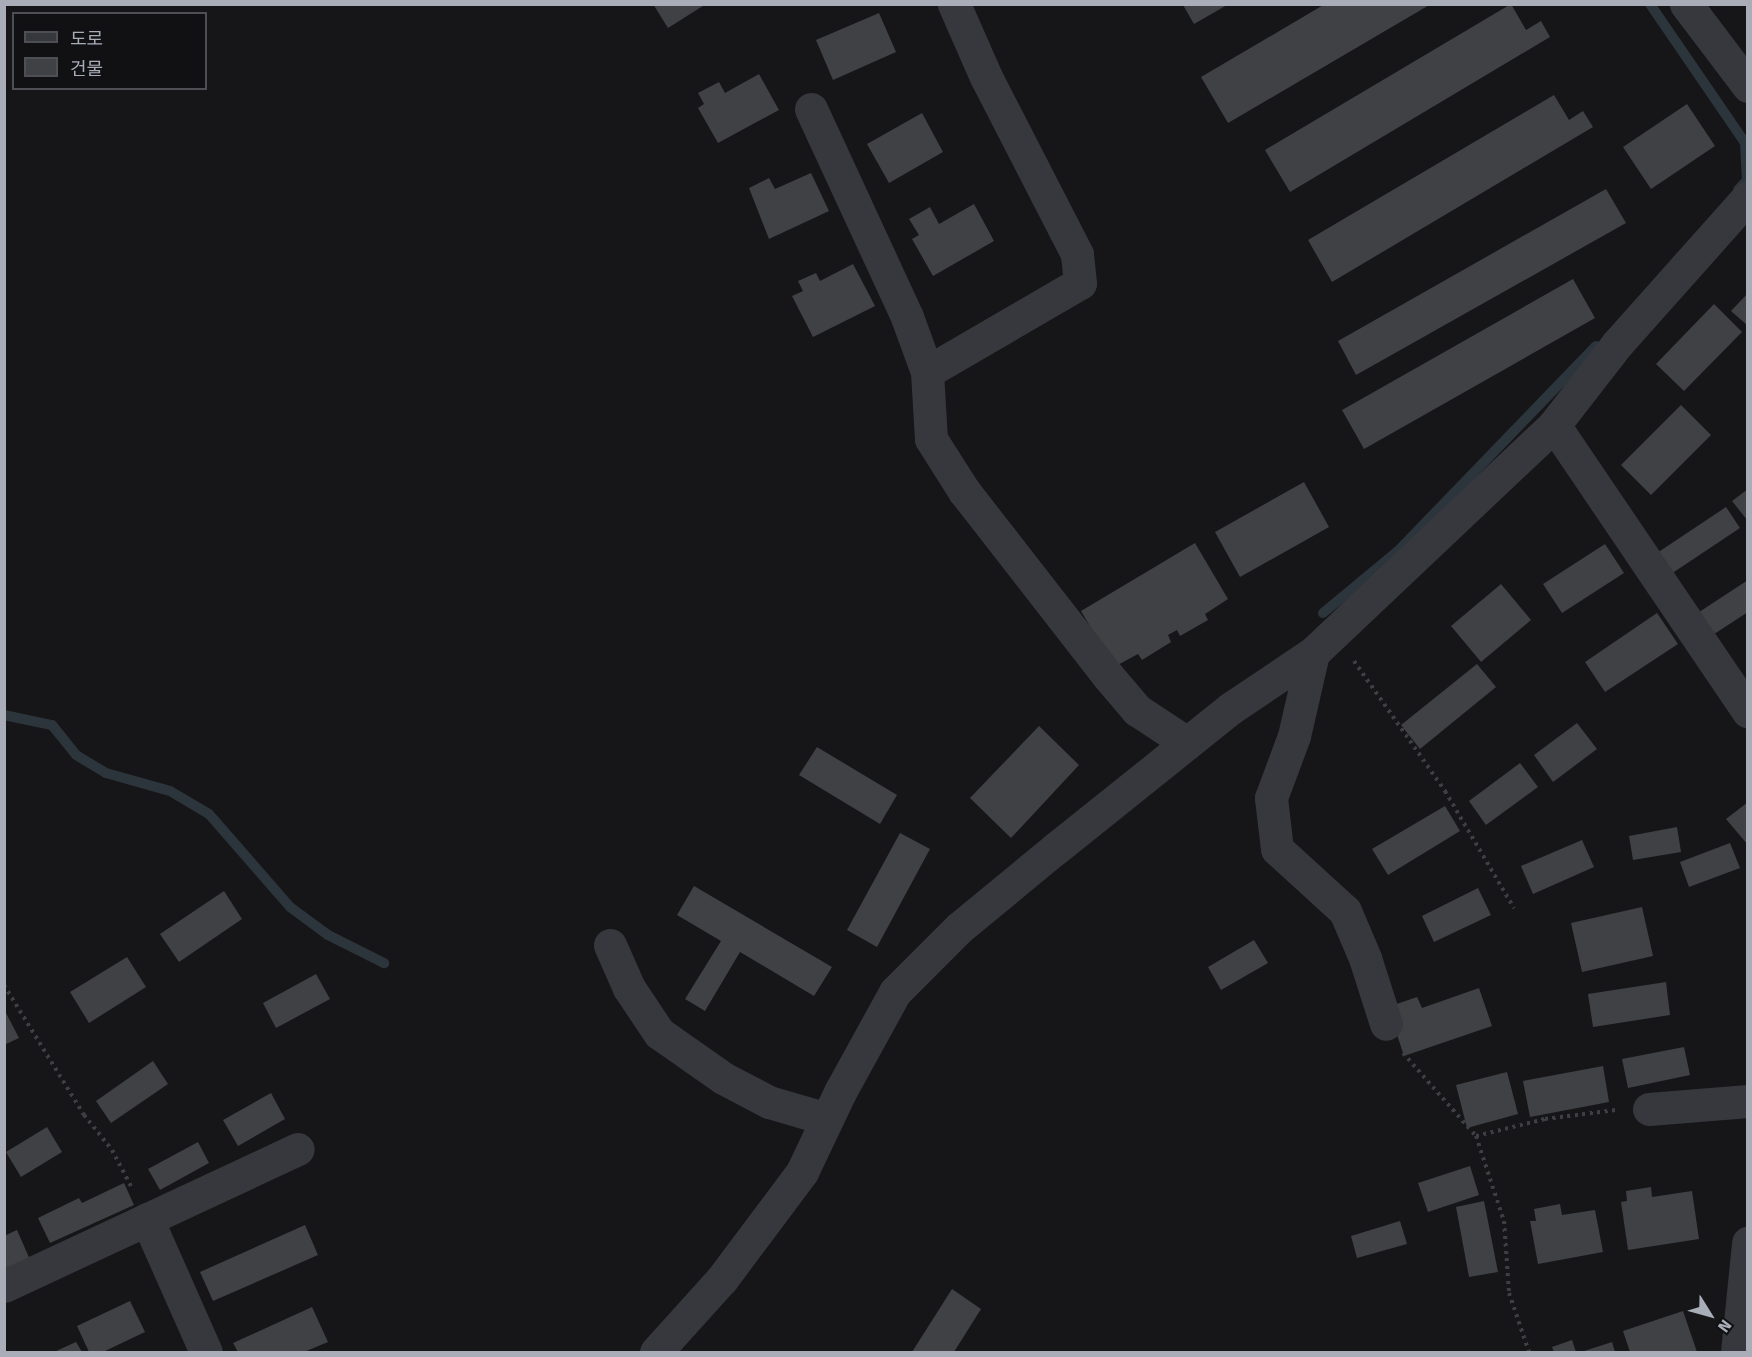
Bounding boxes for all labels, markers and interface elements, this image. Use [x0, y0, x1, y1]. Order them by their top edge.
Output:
legend [12, 12, 207, 90]
text: 도로 [70, 28, 103, 50]
text: 건물 [70, 58, 103, 80]
north arrow [1680, 1285, 1740, 1345]
text: N [1714, 1316, 1736, 1336]

